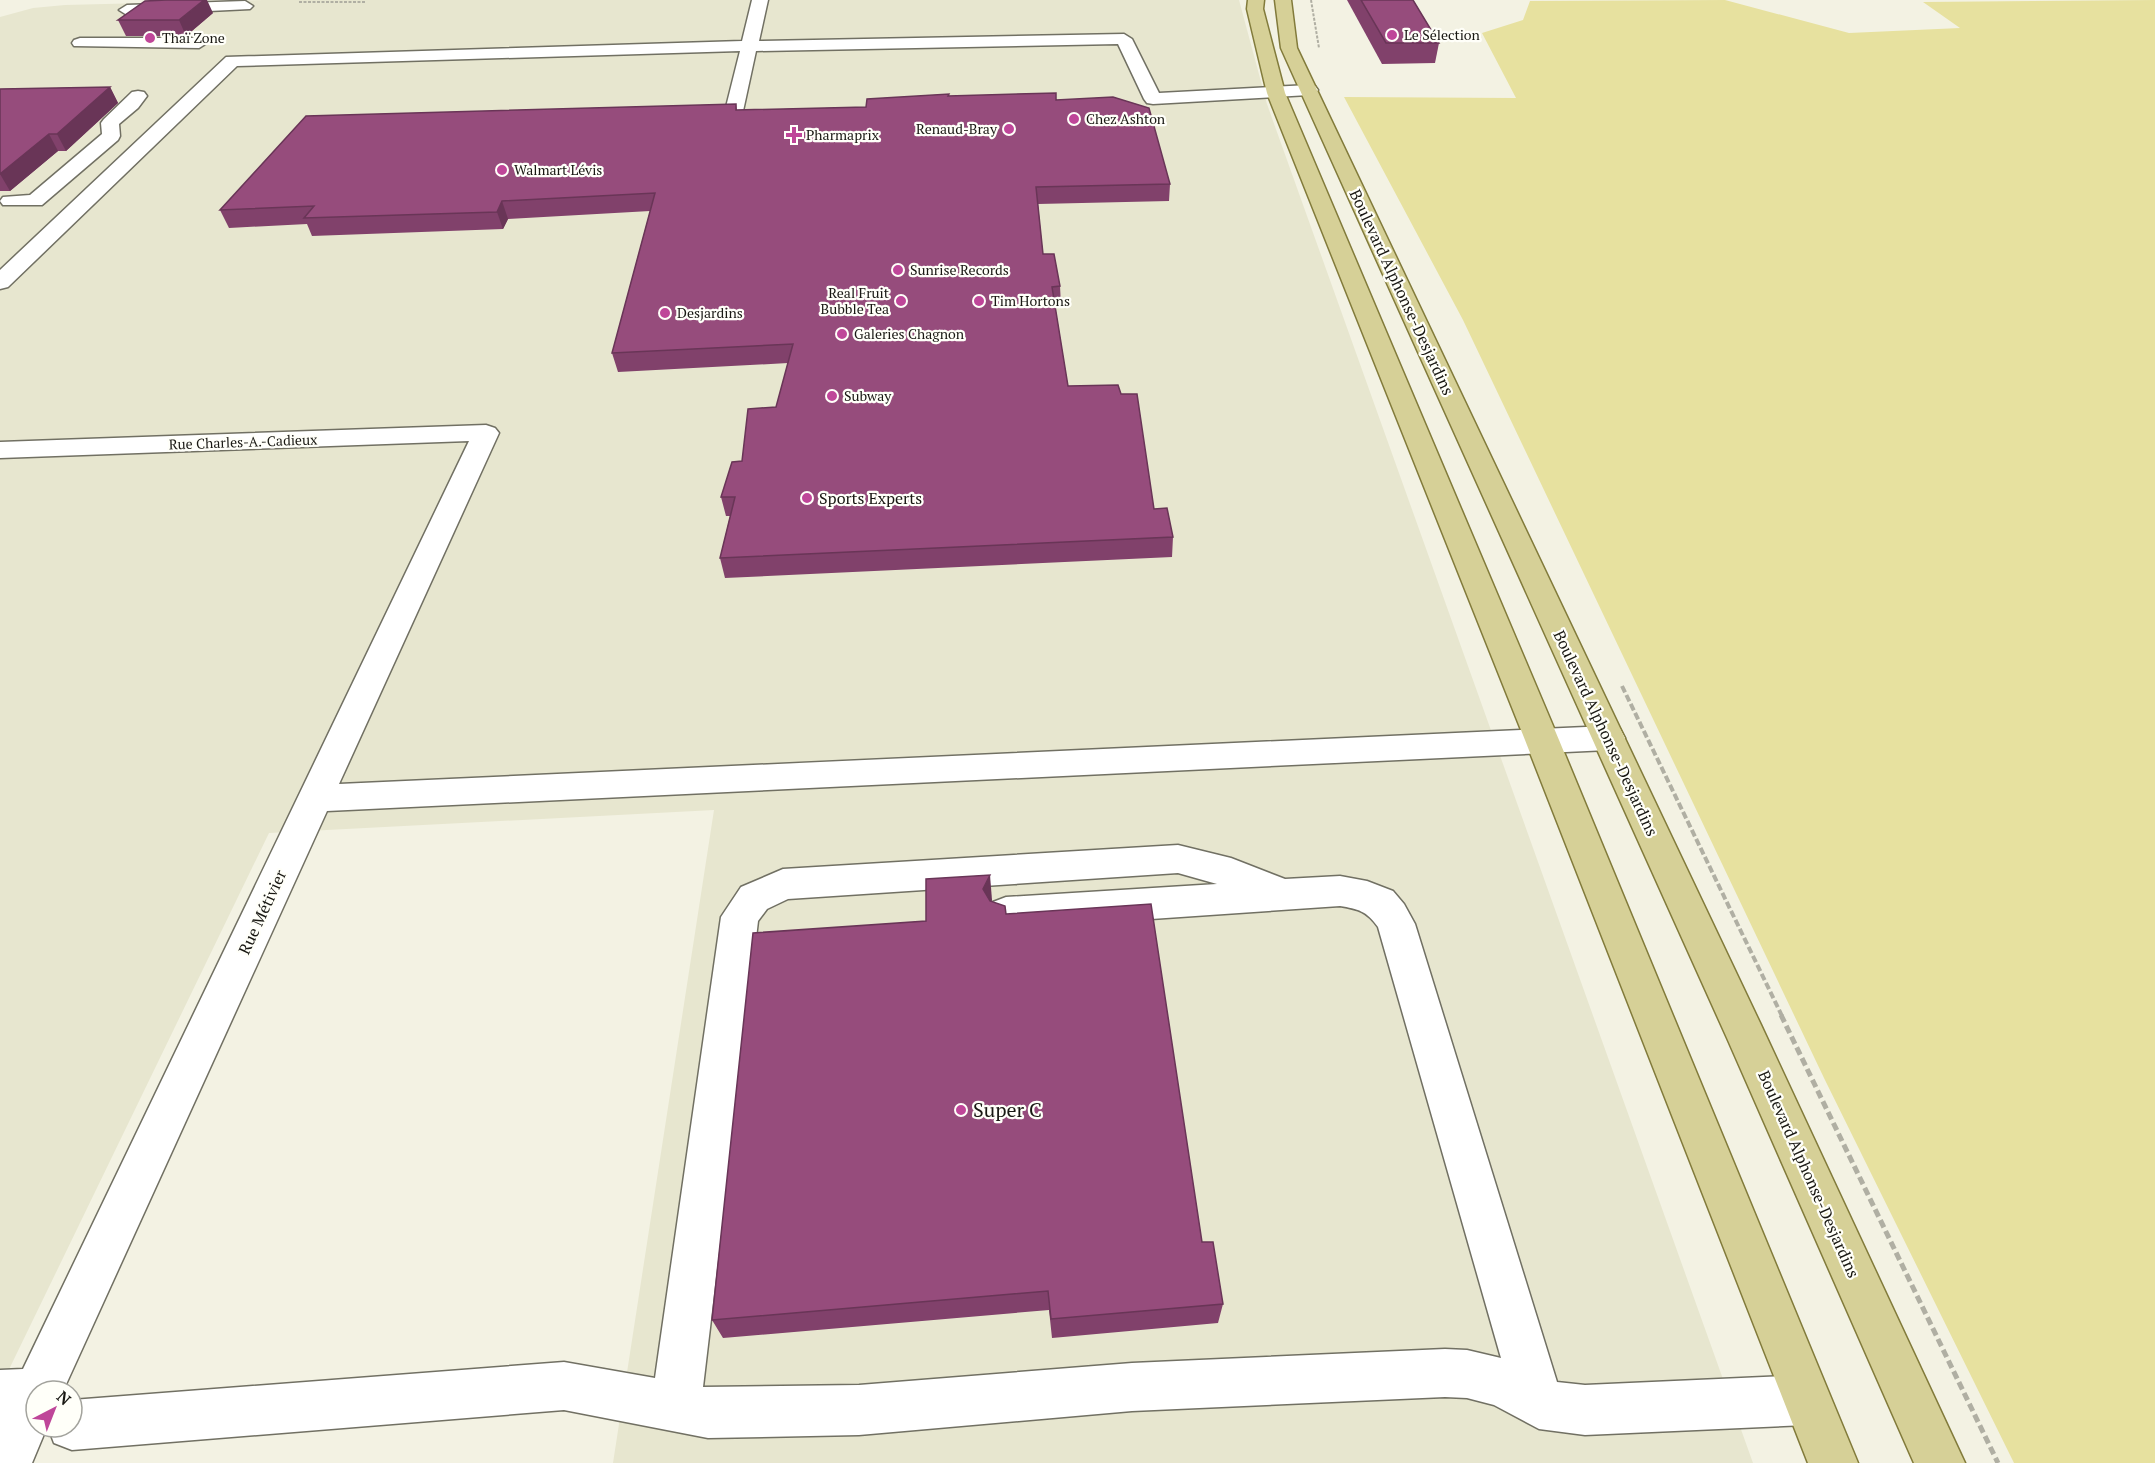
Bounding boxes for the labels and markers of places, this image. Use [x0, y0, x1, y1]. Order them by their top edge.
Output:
place label: Le Sélection [1404, 25, 1481, 44]
place label: Thaï Zone [162, 28, 225, 47]
marker: Le Sélection [1385, 28, 1399, 42]
marker: Thaï Zone [143, 31, 157, 45]
place label: Chez Ashton [1086, 109, 1166, 128]
marker: Chez Ashton [1067, 112, 1081, 126]
place label: Renaud-Bray [916, 119, 998, 138]
marker: Renaud-Bray [1002, 122, 1016, 136]
place label: Pharmaprix [806, 125, 880, 144]
marker: Pharmaprix [787, 128, 801, 142]
place label: Walmart Lévis [514, 160, 602, 179]
marker: Walmart Lévis [495, 163, 509, 177]
place label: Sunrise Records [910, 260, 1009, 279]
marker: Sunrise Records [891, 263, 905, 277]
place label: Real Fruit Bubble Tea [821, 283, 890, 318]
place label: Tim Hortons [991, 291, 1070, 310]
marker: Real Fruit Bubble Tea [894, 294, 908, 308]
marker: Tim Hortons [972, 294, 986, 308]
place label: Desjardins [677, 303, 743, 322]
marker: Desjardins [658, 306, 672, 320]
place label: Galeries Chagnon [854, 324, 965, 343]
marker: Galeries Chagnon [835, 327, 849, 341]
place label: Subway [844, 386, 892, 405]
marker: Subway [825, 389, 839, 403]
place label: Sports Experts [819, 487, 922, 509]
marker: Sports Experts [800, 491, 814, 505]
place label: Super C [973, 1096, 1042, 1123]
marker: Super C [954, 1103, 968, 1117]

